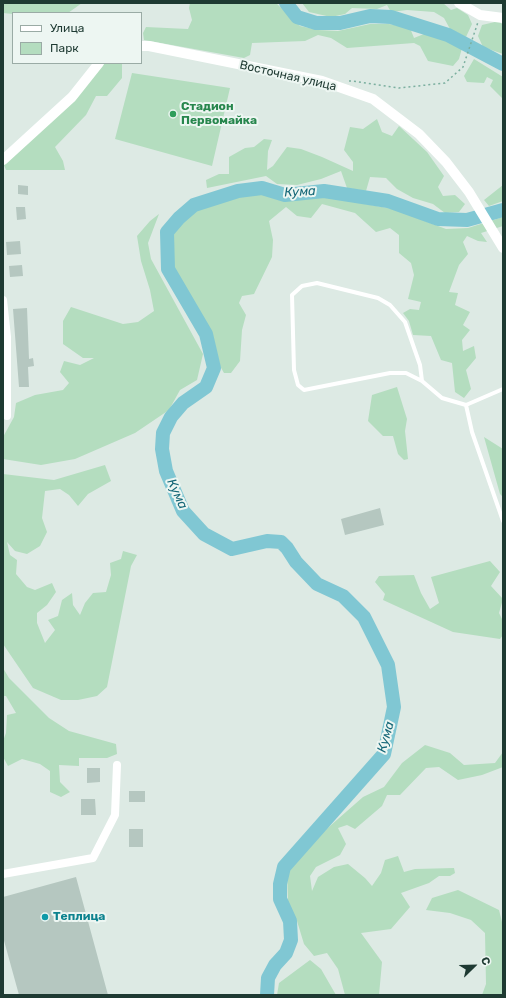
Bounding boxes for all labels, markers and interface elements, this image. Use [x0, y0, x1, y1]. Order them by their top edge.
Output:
legend [12, 12, 142, 64]
text: Улица [50, 21, 84, 35]
text: Парк [50, 41, 79, 55]
street label: Восточная улица [238, 58, 338, 94]
place label: Стадион Первомайка [181, 100, 257, 128]
marker: Стадион Первомайка [168, 109, 178, 119]
water label: Кума [284, 183, 316, 201]
water label: Кума [163, 476, 191, 512]
water label: Кума [374, 720, 398, 754]
place label: Теплица [53, 910, 105, 924]
marker: Теплица [40, 912, 50, 922]
north arrow [454, 946, 494, 986]
text: С [478, 955, 493, 967]

